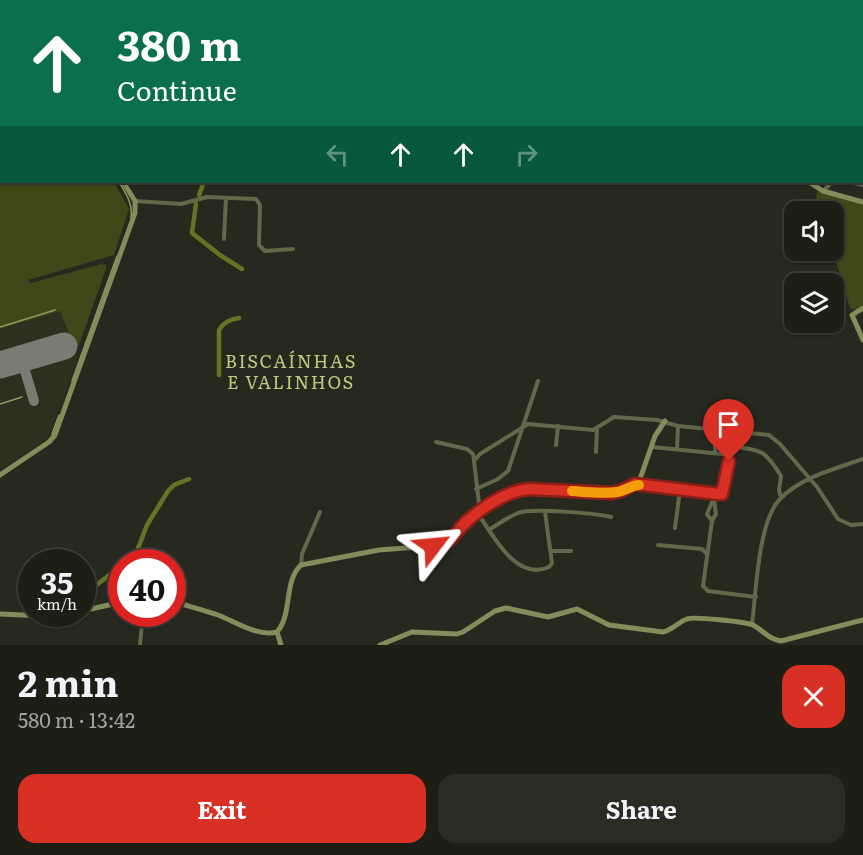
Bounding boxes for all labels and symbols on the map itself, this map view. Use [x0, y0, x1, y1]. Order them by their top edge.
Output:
district label: BISCAÍNHAS E VALINHOS [225, 347, 357, 395]
pin [703, 399, 754, 461]
position arrow [401, 514, 465, 578]
speed limit sign: 40 [108, 549, 186, 627]

